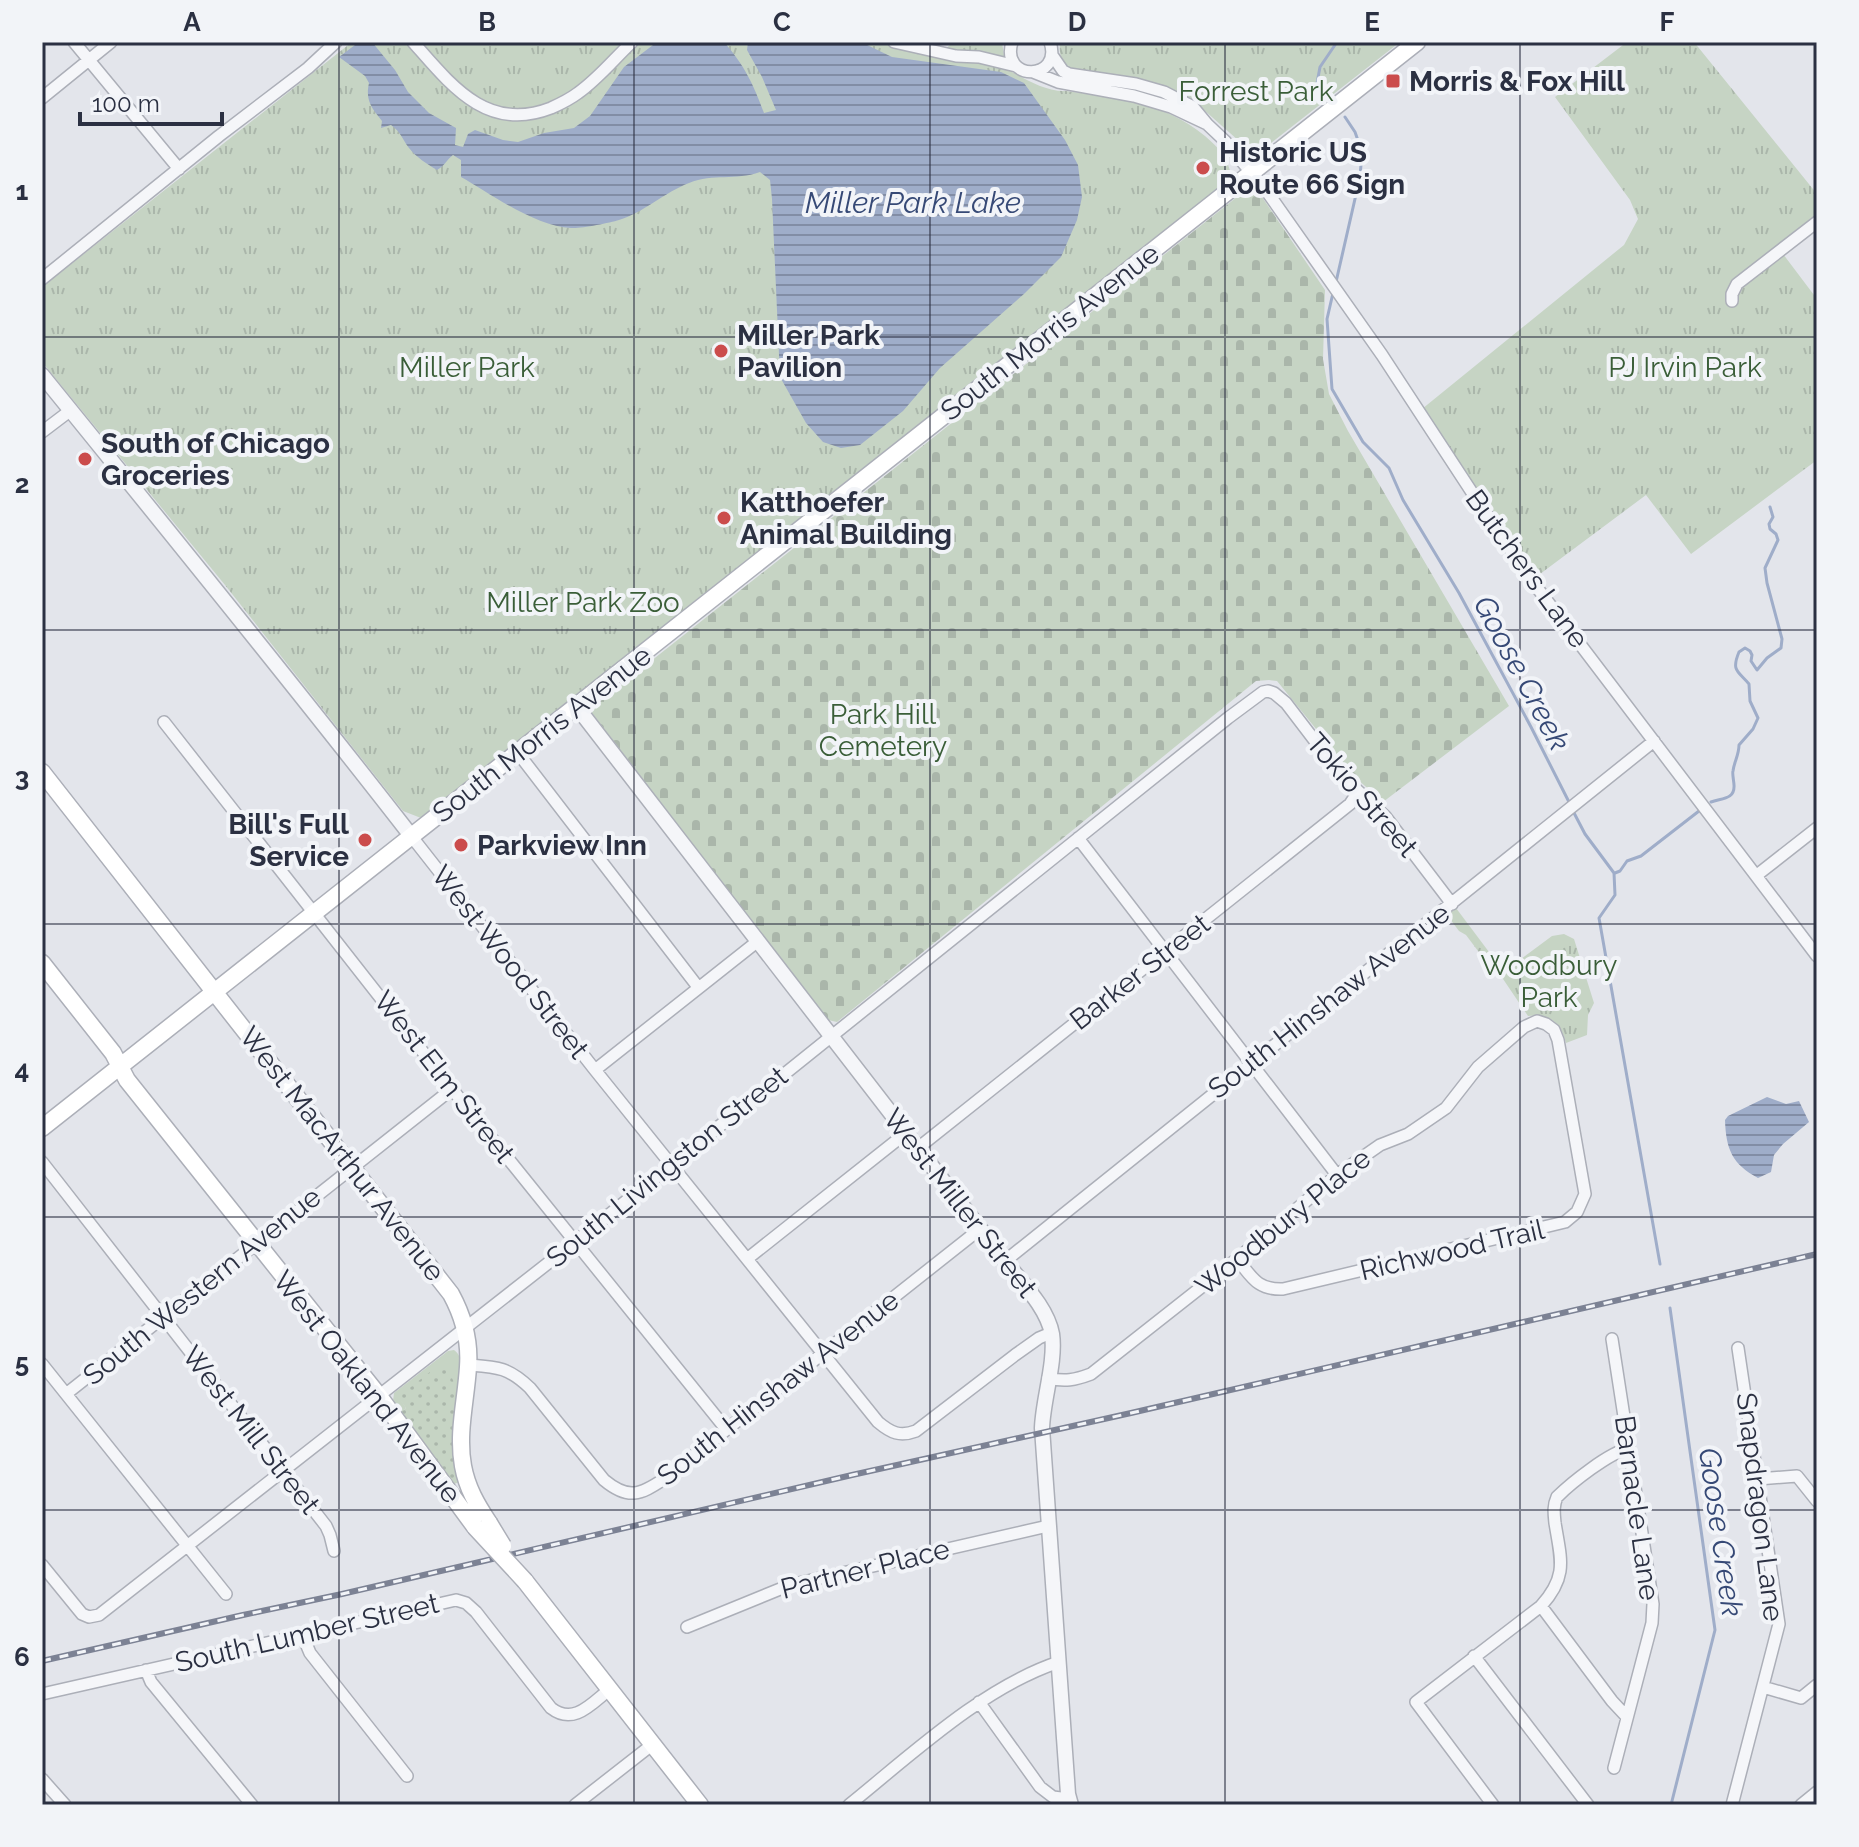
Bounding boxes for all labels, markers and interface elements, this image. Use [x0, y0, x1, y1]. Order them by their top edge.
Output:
text: A [183, 7, 201, 37]
text: B [478, 7, 496, 37]
text: C [773, 7, 791, 37]
text: D [1068, 7, 1086, 37]
text: E [1364, 7, 1380, 37]
text: F [1660, 7, 1675, 37]
place label: Morris & Fox Hill [1409, 65, 1625, 98]
marker: Morris & Fox Hill [1384, 72, 1402, 90]
park label: Forrest Park [1178, 75, 1334, 108]
scale bar [80, 76, 222, 126]
text: 100 m [92, 89, 160, 118]
place label: Historic US Route 66 Sign [1219, 136, 1405, 201]
marker: Historic US Route 66 Sign [1194, 159, 1212, 177]
text: 1 [16, 176, 29, 206]
water label: Miller Park Lake [805, 185, 1021, 220]
street label: South Morris Avenue [934, 237, 1166, 427]
place label: Miller Park Pavilion [737, 319, 880, 384]
marker: Miller Park Pavilion [712, 342, 730, 360]
park label: Miller Park [399, 351, 535, 384]
park label: PJ Irvin Park [1608, 351, 1762, 384]
place label: South of Chicago Groceries [101, 427, 330, 492]
marker: South of Chicago Groceries [76, 450, 94, 468]
text: 2 [15, 469, 29, 499]
street label: Butchers Lane [1459, 484, 1595, 654]
place label: Katthoefer Animal Building [740, 486, 952, 551]
marker: Katthoefer Animal Building [715, 509, 733, 527]
park label: Miller Park Zoo [486, 586, 680, 619]
water label: Goose Creek [1467, 590, 1577, 756]
street label: South Morris Avenue [426, 639, 658, 829]
park label: Park Hill Cemetery [819, 698, 947, 763]
street label: Tokio Street [1299, 726, 1425, 864]
text: 3 [15, 762, 29, 792]
place label: Bill's Full Service [228, 808, 349, 873]
place label: Parkview Inn [477, 829, 647, 862]
marker: Bill's Full Service [356, 831, 374, 849]
marker: Parkview Inn [452, 836, 470, 854]
street label: West Wood Street [424, 859, 596, 1066]
street label: South Hinshaw Avenue [1202, 896, 1456, 1106]
street label: Barker Street [1064, 907, 1217, 1037]
park label: Woodbury Park [1480, 949, 1618, 1014]
street label: West Elm Street [367, 984, 522, 1170]
street label: West MacArthur Avenue [232, 1020, 452, 1288]
text: 4 [15, 1055, 29, 1085]
street label: South Livingston Street [540, 1059, 795, 1274]
street label: West Miller Street [876, 1102, 1044, 1304]
street label: Woodbury Place [1189, 1141, 1377, 1303]
street label: South Western Avenue [77, 1180, 327, 1392]
street label: Richwood Trail [1357, 1213, 1548, 1287]
street label: West Oakland Avenue [266, 1264, 468, 1510]
street label: South Hinshaw Avenue [651, 1283, 905, 1493]
street label: West Mill Street [175, 1340, 327, 1521]
text: 5 [15, 1348, 29, 1378]
street label: Snapdragon Lane [1730, 1391, 1790, 1623]
street label: Barnacle Lane [1608, 1413, 1666, 1603]
water label: Goose Creek [1692, 1445, 1750, 1619]
street label: Partner Place [777, 1532, 953, 1606]
street label: South Lumber Street [172, 1586, 443, 1679]
text: 6 [14, 1642, 30, 1672]

